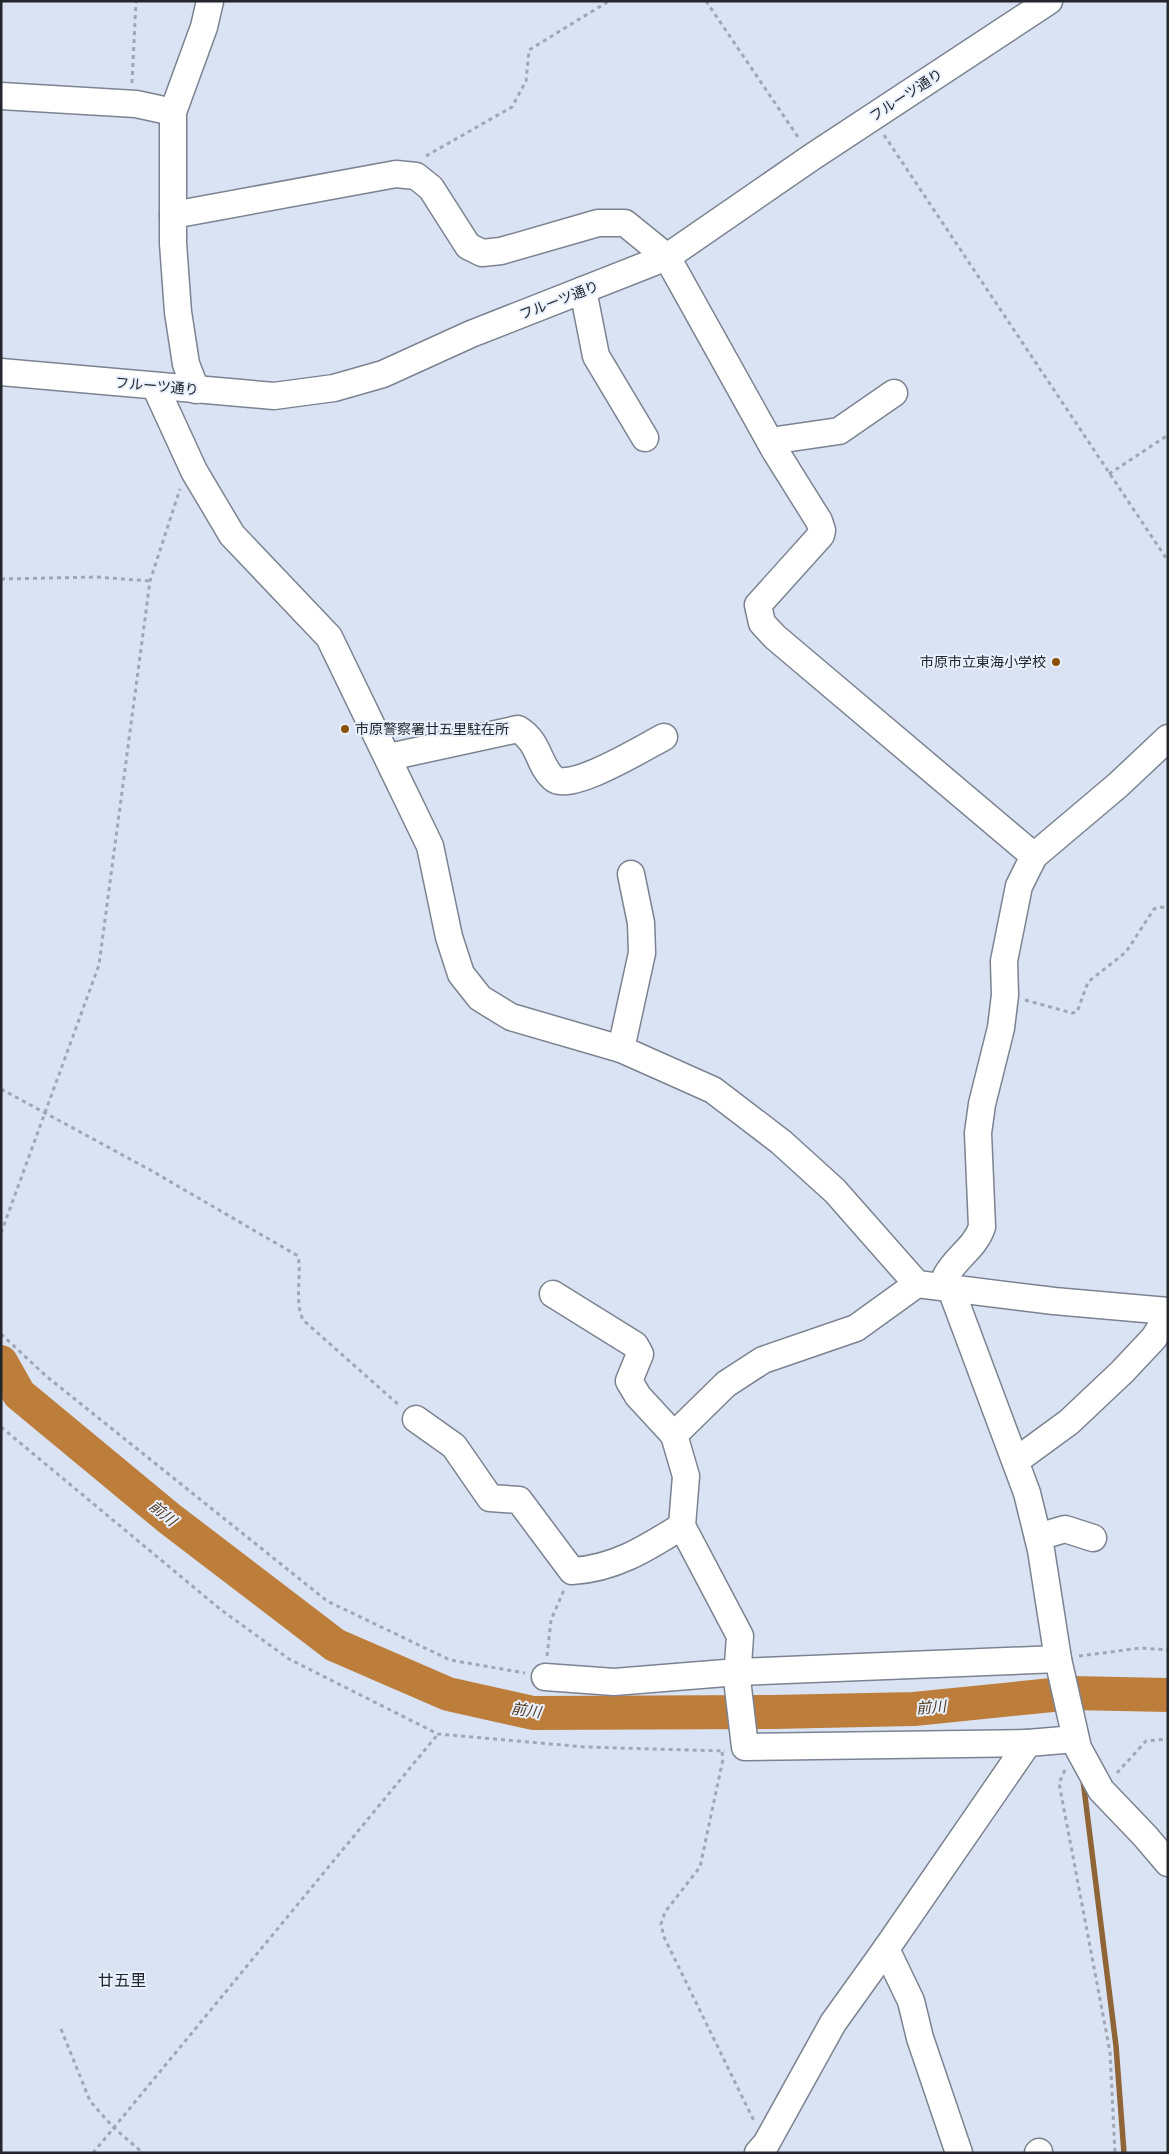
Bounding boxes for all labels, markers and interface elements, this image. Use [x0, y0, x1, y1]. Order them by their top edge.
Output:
street label: フルーツ通り [865, 64, 947, 126]
street label: フルーツ通り [516, 276, 602, 324]
street label: フルーツ通り [114, 372, 200, 400]
place label: 市原市立東海小学校 [920, 652, 1046, 672]
marker: 市原市立東海小学校 [1050, 656, 1062, 668]
place label: 市原警察署廿五里駐在所 [355, 719, 509, 739]
marker: 市原警察署廿五里駐在所 [339, 723, 351, 735]
water label: 前川 [145, 1495, 183, 1532]
water label: 前川 [915, 1695, 949, 1719]
water label: 前川 [510, 1698, 544, 1723]
district label: 廿五里 [98, 1969, 146, 1992]

